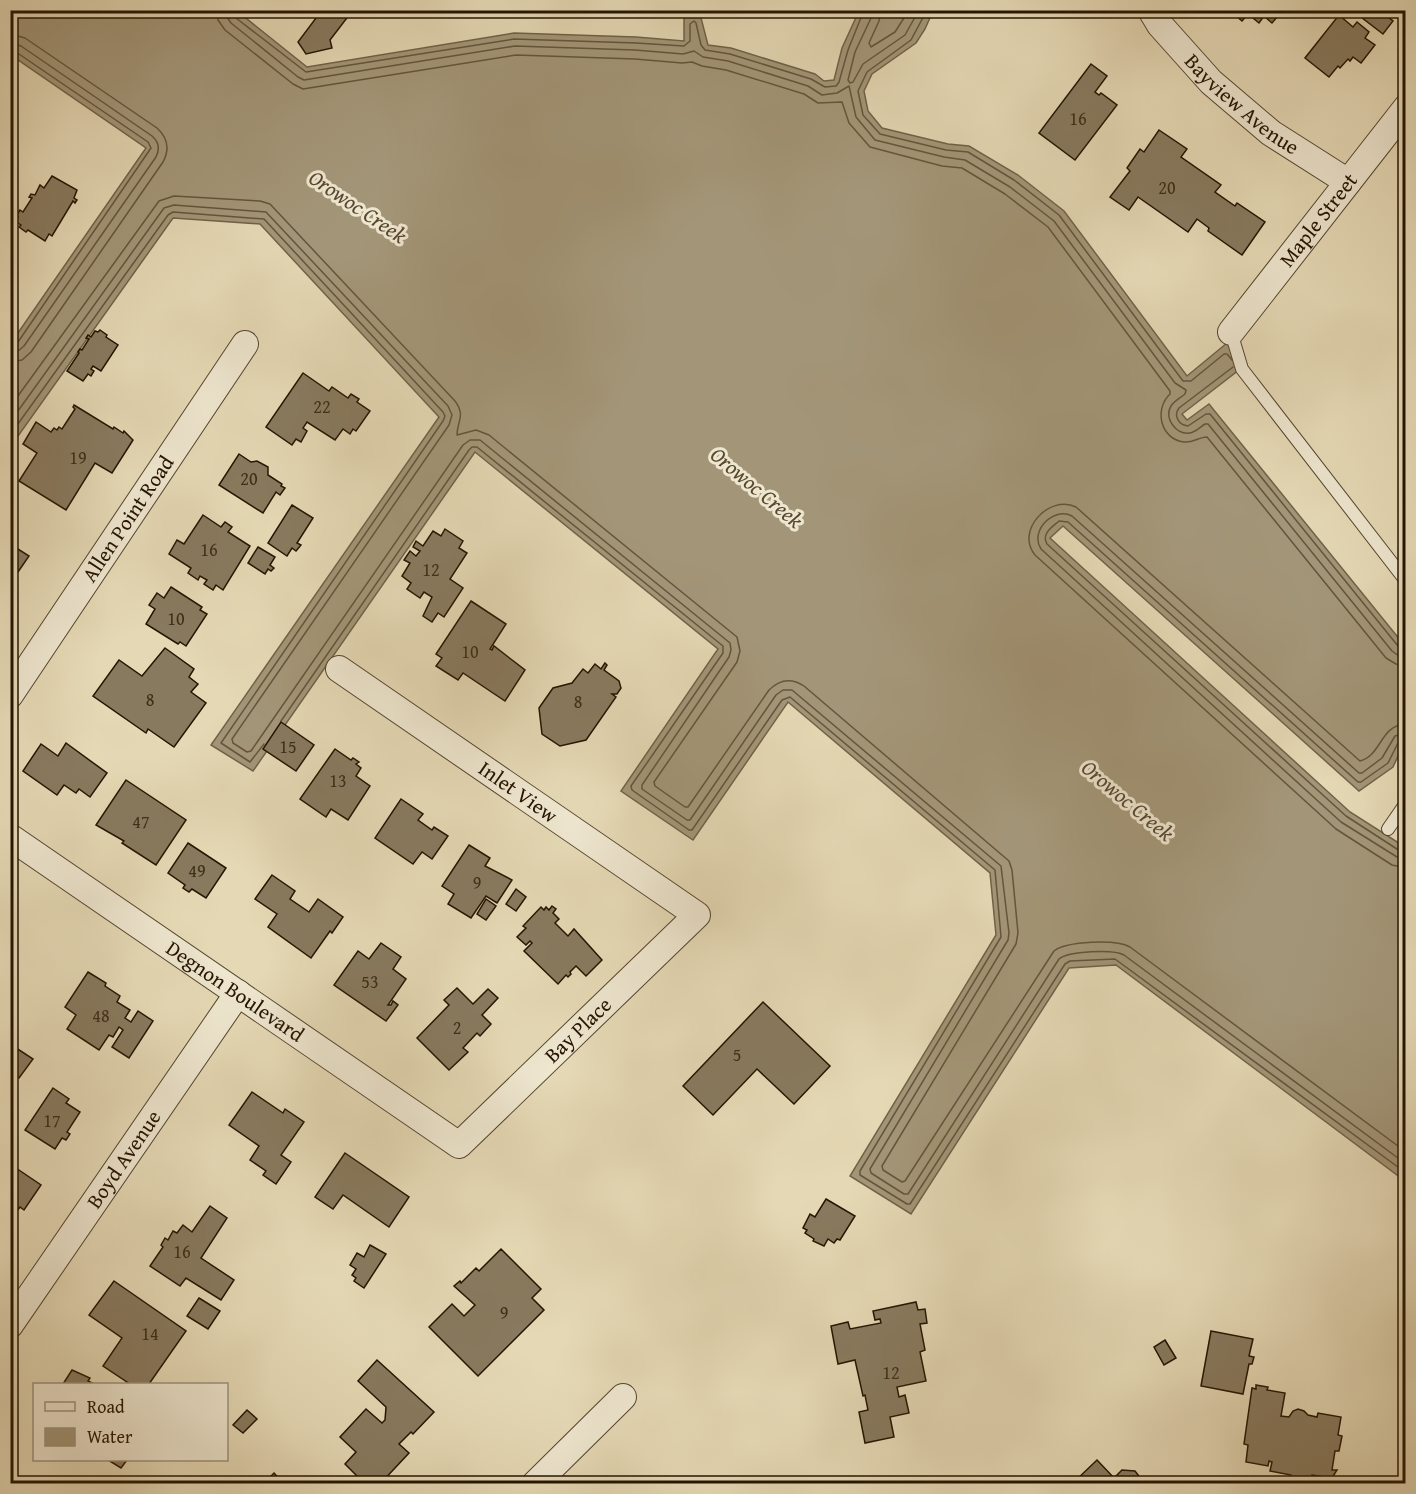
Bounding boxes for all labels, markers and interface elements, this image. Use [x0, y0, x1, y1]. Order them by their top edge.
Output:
street label: Bayview Avenue [1178, 47, 1306, 162]
house number: 16 [1069, 105, 1087, 132]
water label: Orowoc Creek [302, 161, 414, 251]
street label: Maple Street [1271, 166, 1365, 273]
house number: 20 [1158, 174, 1176, 201]
house number: 22 [313, 393, 331, 420]
water label: Orowoc Creek [704, 439, 811, 536]
house number: 19 [69, 444, 87, 471]
street label: Allen Point Road [74, 448, 182, 588]
house number: 20 [240, 465, 258, 492]
house number: 16 [200, 536, 218, 563]
house number: 12 [422, 556, 440, 583]
house number: 10 [167, 605, 185, 632]
house number: 10 [461, 638, 479, 665]
house number: 8 [146, 686, 154, 713]
house number: 8 [574, 688, 582, 715]
house number: 15 [279, 733, 297, 760]
water label: Orowoc Creek [1075, 752, 1182, 849]
street label: Inlet View [472, 753, 564, 830]
house number: 13 [329, 767, 347, 794]
house number: 47 [132, 808, 150, 835]
house number: 49 [188, 857, 206, 884]
house number: 9 [473, 869, 481, 896]
street label: Degnon Boulevard [160, 933, 311, 1050]
house number: 53 [361, 968, 379, 995]
street label: Bay Place [537, 989, 618, 1070]
house number: 48 [92, 1002, 110, 1029]
house number: 2 [453, 1014, 461, 1041]
house number: 5 [733, 1041, 741, 1068]
street label: Boyd Avenue [78, 1103, 168, 1215]
house number: 17 [43, 1107, 61, 1134]
house number: 16 [173, 1238, 191, 1265]
house number: 9 [500, 1299, 508, 1326]
house number: 14 [141, 1320, 159, 1347]
house number: 12 [882, 1359, 900, 1386]
legend [33, 1383, 228, 1461]
text: Road [87, 1393, 125, 1420]
text: Water [87, 1423, 133, 1450]

